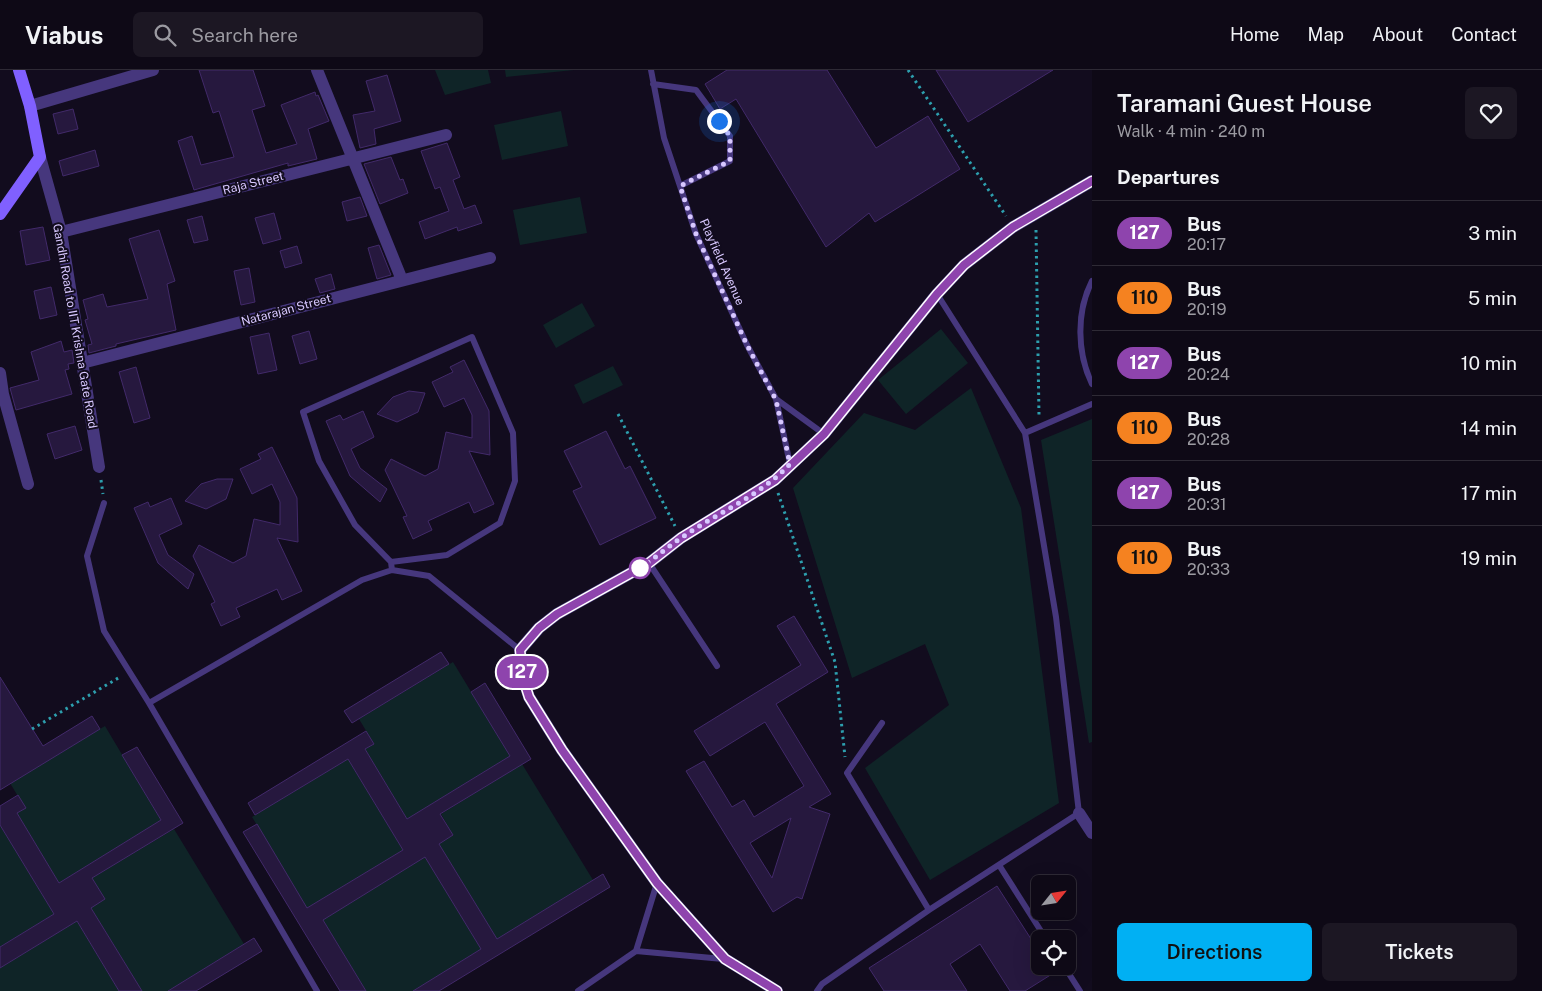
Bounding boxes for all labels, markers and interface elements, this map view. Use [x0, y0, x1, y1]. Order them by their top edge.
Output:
search box [133, 12, 483, 57]
text: Viabus [25, 21, 103, 49]
icon: search [151, 21, 179, 49]
text: Search here [191, 24, 298, 46]
text: Home [1230, 24, 1280, 45]
text: Map [1308, 24, 1344, 45]
text: About [1372, 24, 1423, 45]
text: Contact [1451, 24, 1517, 45]
button: heart [1465, 87, 1517, 139]
text: Taramani Guest House [1117, 89, 1372, 117]
your location [707, 109, 732, 134]
text: Walk · 4 min · 240 m [1117, 122, 1265, 141]
text: Departures [1117, 166, 1220, 188]
street label: Raja Street [221, 169, 285, 197]
text: Bus [1187, 213, 1221, 235]
street label: Playfield Avenue [697, 217, 747, 308]
text: 127 [1129, 222, 1160, 243]
text: 3 min [1468, 222, 1517, 244]
street label: Gandhi Road to IIT Krishna Gate Road [50, 223, 100, 429]
text: 20:17 [1187, 235, 1226, 254]
text: Bus [1187, 278, 1221, 300]
text: 110 [1131, 287, 1158, 308]
text: 5 min [1468, 287, 1517, 309]
street label: Natarajan Street [240, 291, 333, 329]
text: 20:19 [1187, 300, 1226, 319]
text: Bus [1187, 343, 1221, 365]
text: 127 [1129, 352, 1160, 373]
text: 10 min [1461, 352, 1517, 374]
text: 20:24 [1187, 365, 1230, 384]
text: Bus [1187, 408, 1221, 430]
text: 110 [1131, 417, 1158, 438]
text: 14 min [1460, 417, 1517, 439]
text: 20:28 [1187, 430, 1230, 449]
text: Bus [1187, 473, 1221, 495]
text: 127 [1129, 482, 1160, 503]
text: 17 min [1461, 482, 1517, 504]
text: 20:31 [1187, 495, 1227, 514]
text: Bus [1187, 538, 1221, 560]
text: 110 [1131, 547, 1158, 568]
text: 19 min [1461, 547, 1517, 569]
unlabelled marker [629, 557, 651, 579]
text: 20:33 [1187, 560, 1230, 579]
line badge: 127 [493, 656, 551, 688]
text: 127 [507, 661, 537, 682]
north arrow [1031, 875, 1076, 920]
map controls [1031, 875, 1076, 975]
button: Directions [1117, 923, 1312, 981]
button: Tickets [1322, 923, 1517, 981]
button: locate [1031, 930, 1076, 975]

